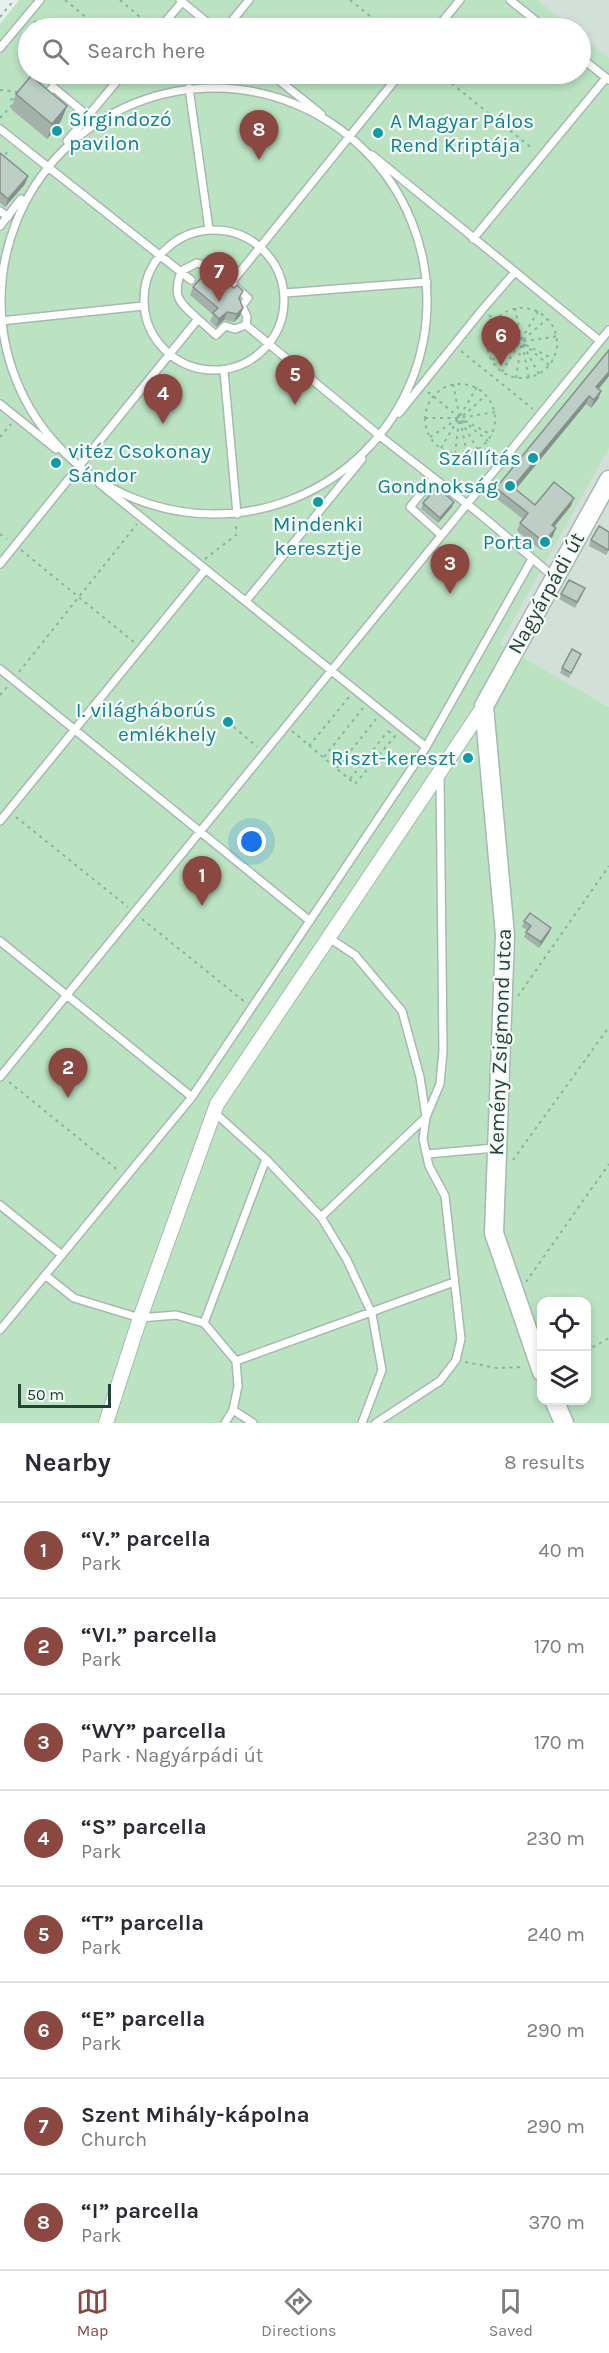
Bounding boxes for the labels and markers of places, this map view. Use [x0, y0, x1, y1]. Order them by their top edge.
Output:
place label: Sírgindozó pavilon [69, 107, 171, 155]
place label: A Magyar Pálos Rend Kriptája [390, 109, 534, 157]
pin: 8 [240, 110, 278, 160]
marker: Sírgindozó pavilon [50, 124, 64, 138]
marker: A Magyar Pálos Rend Kriptája [371, 126, 385, 140]
pin: 7 [200, 252, 238, 302]
pin: 6 [482, 316, 520, 366]
pin: 5 [276, 356, 314, 405]
pin: 4 [144, 374, 182, 424]
place label: vitéz Csokonay Sándor [68, 439, 211, 487]
place label: Szállítás [438, 446, 521, 470]
marker: Szállítás [526, 451, 540, 465]
marker: vitéz Csokonay Sándor [49, 456, 63, 470]
place label: Gondnokság [377, 474, 498, 498]
marker: Gondnokság [503, 479, 517, 493]
marker: Mindenki keresztje [311, 495, 325, 509]
place label: Mindenki keresztje [273, 512, 363, 560]
place label: Porta [483, 530, 533, 554]
marker: Porta [538, 535, 552, 549]
pin: 3 [430, 544, 470, 594]
place label: I. világháborús emlékhely [76, 698, 216, 746]
marker: I. világháborús emlékhely [221, 715, 235, 729]
place label: Riszt-kereszt [331, 746, 456, 770]
marker: Riszt-kereszt [461, 751, 475, 765]
pin: 1 [182, 856, 222, 906]
pin: 2 [48, 1048, 88, 1098]

